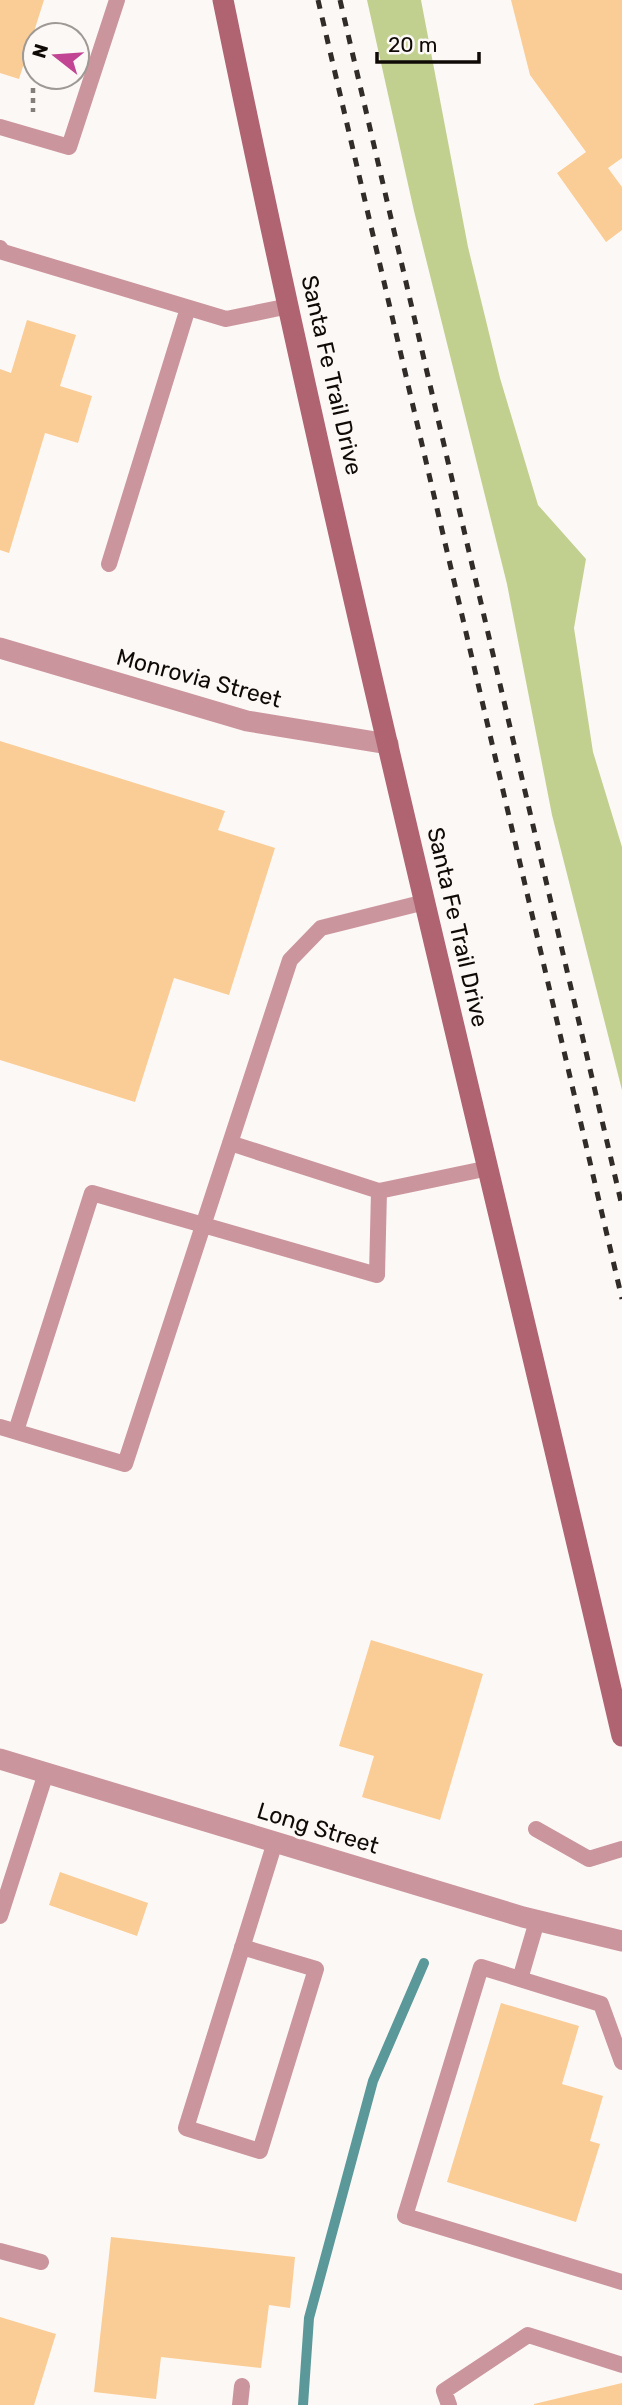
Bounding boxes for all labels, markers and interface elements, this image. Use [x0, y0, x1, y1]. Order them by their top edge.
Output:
north arrow [21, 21, 91, 91]
scale bar [377, 21, 478, 65]
text: 20 m [388, 32, 437, 57]
text: N [27, 41, 53, 61]
street label: Santa Fe Trail Drive [295, 272, 369, 478]
street label: Monrovia Street [113, 642, 285, 714]
street label: Santa Fe Trail Drive [421, 824, 495, 1030]
street label: Long Street [254, 1796, 382, 1860]

